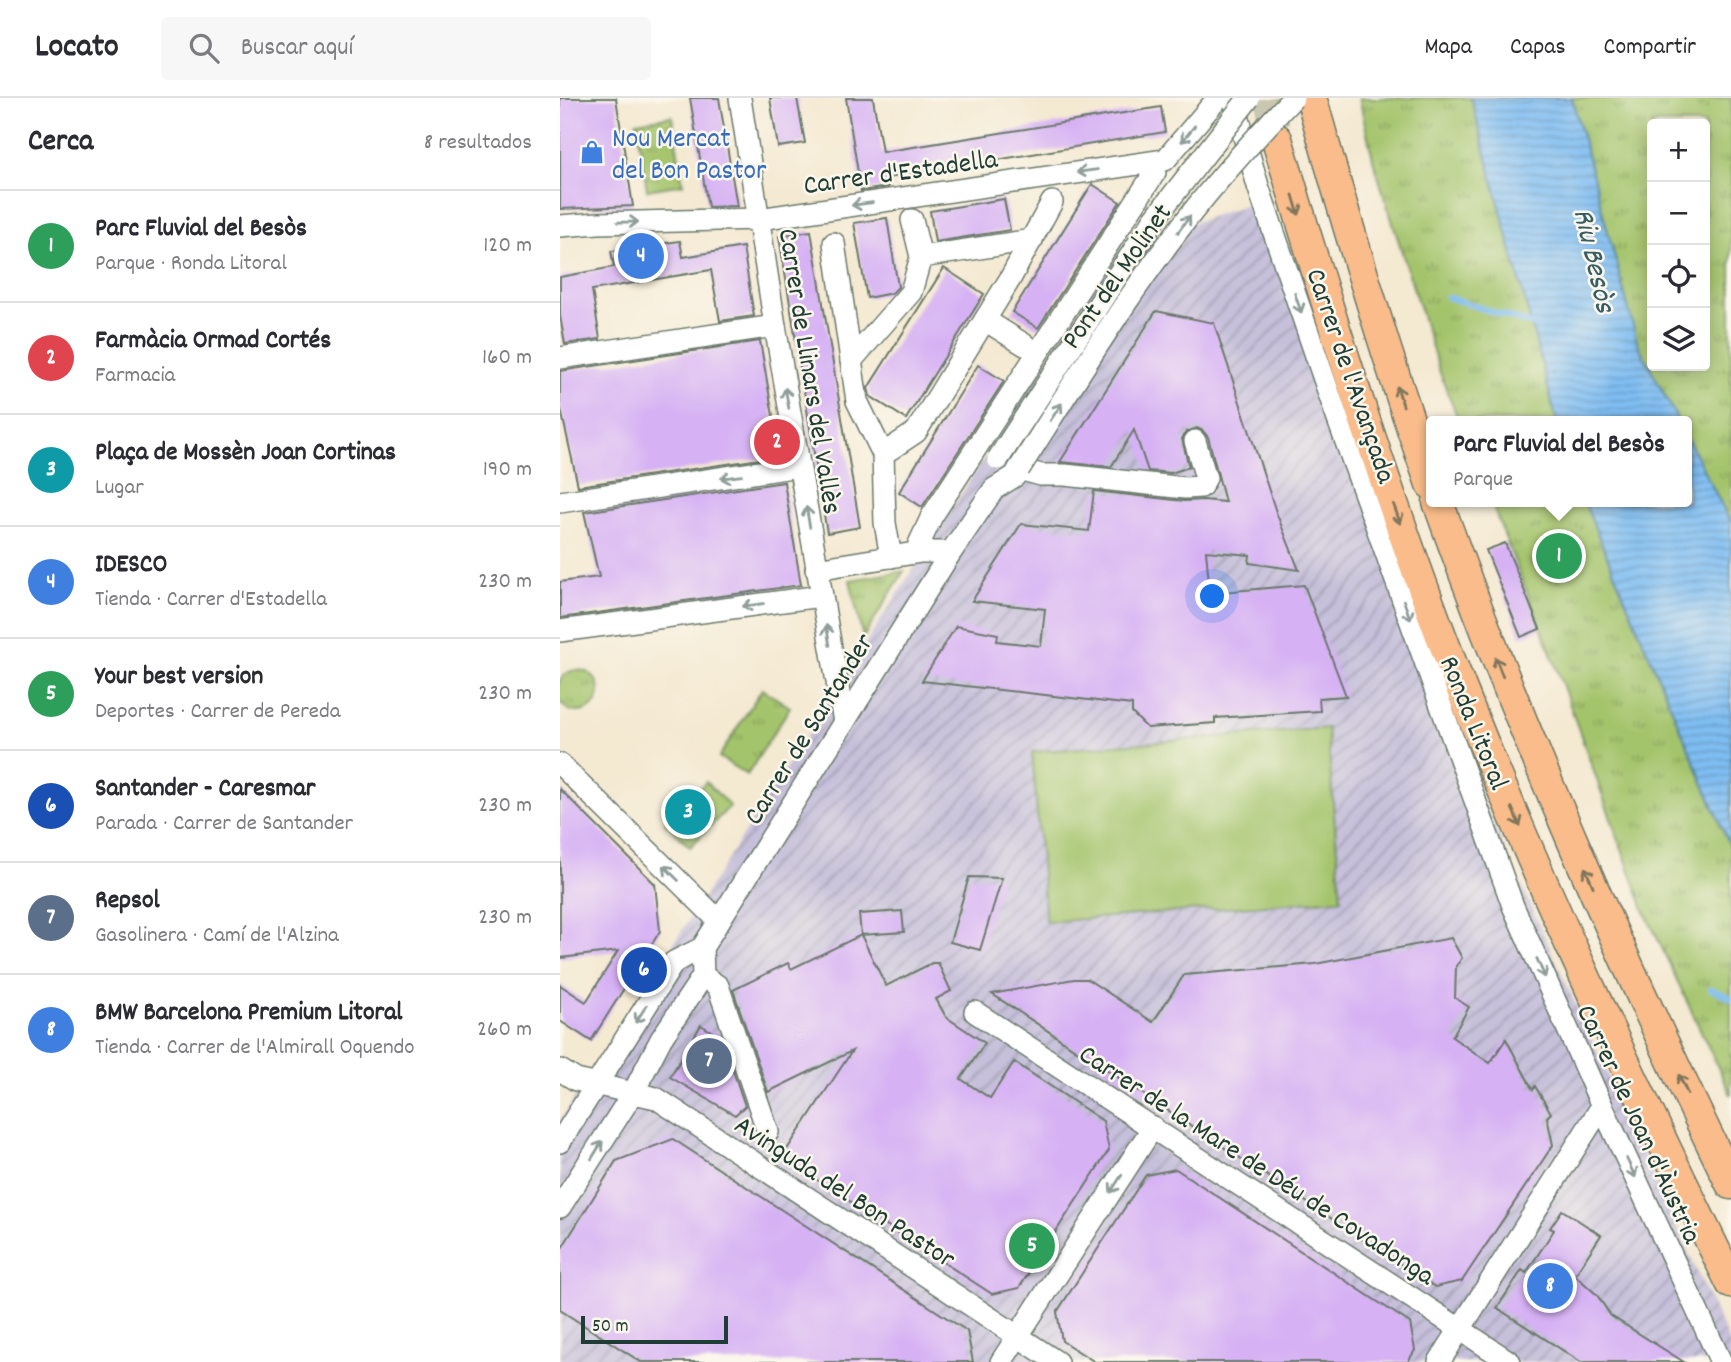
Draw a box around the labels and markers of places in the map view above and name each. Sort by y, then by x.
place label: Nou Mercat del Bon Pastor [612,121,767,193]
shop icon: Nou Mercat del Bon Pastor [578,138,606,166]
pin: 4 [618,230,664,282]
pin: 2 [754,416,800,468]
pin: 1 [1536,530,1582,582]
pin: 3 [665,786,711,838]
pin: 6 [621,944,667,996]
pin: 7 [686,1035,732,1087]
pin: 5 [1009,1220,1055,1272]
pin: 8 [1527,1260,1573,1312]

